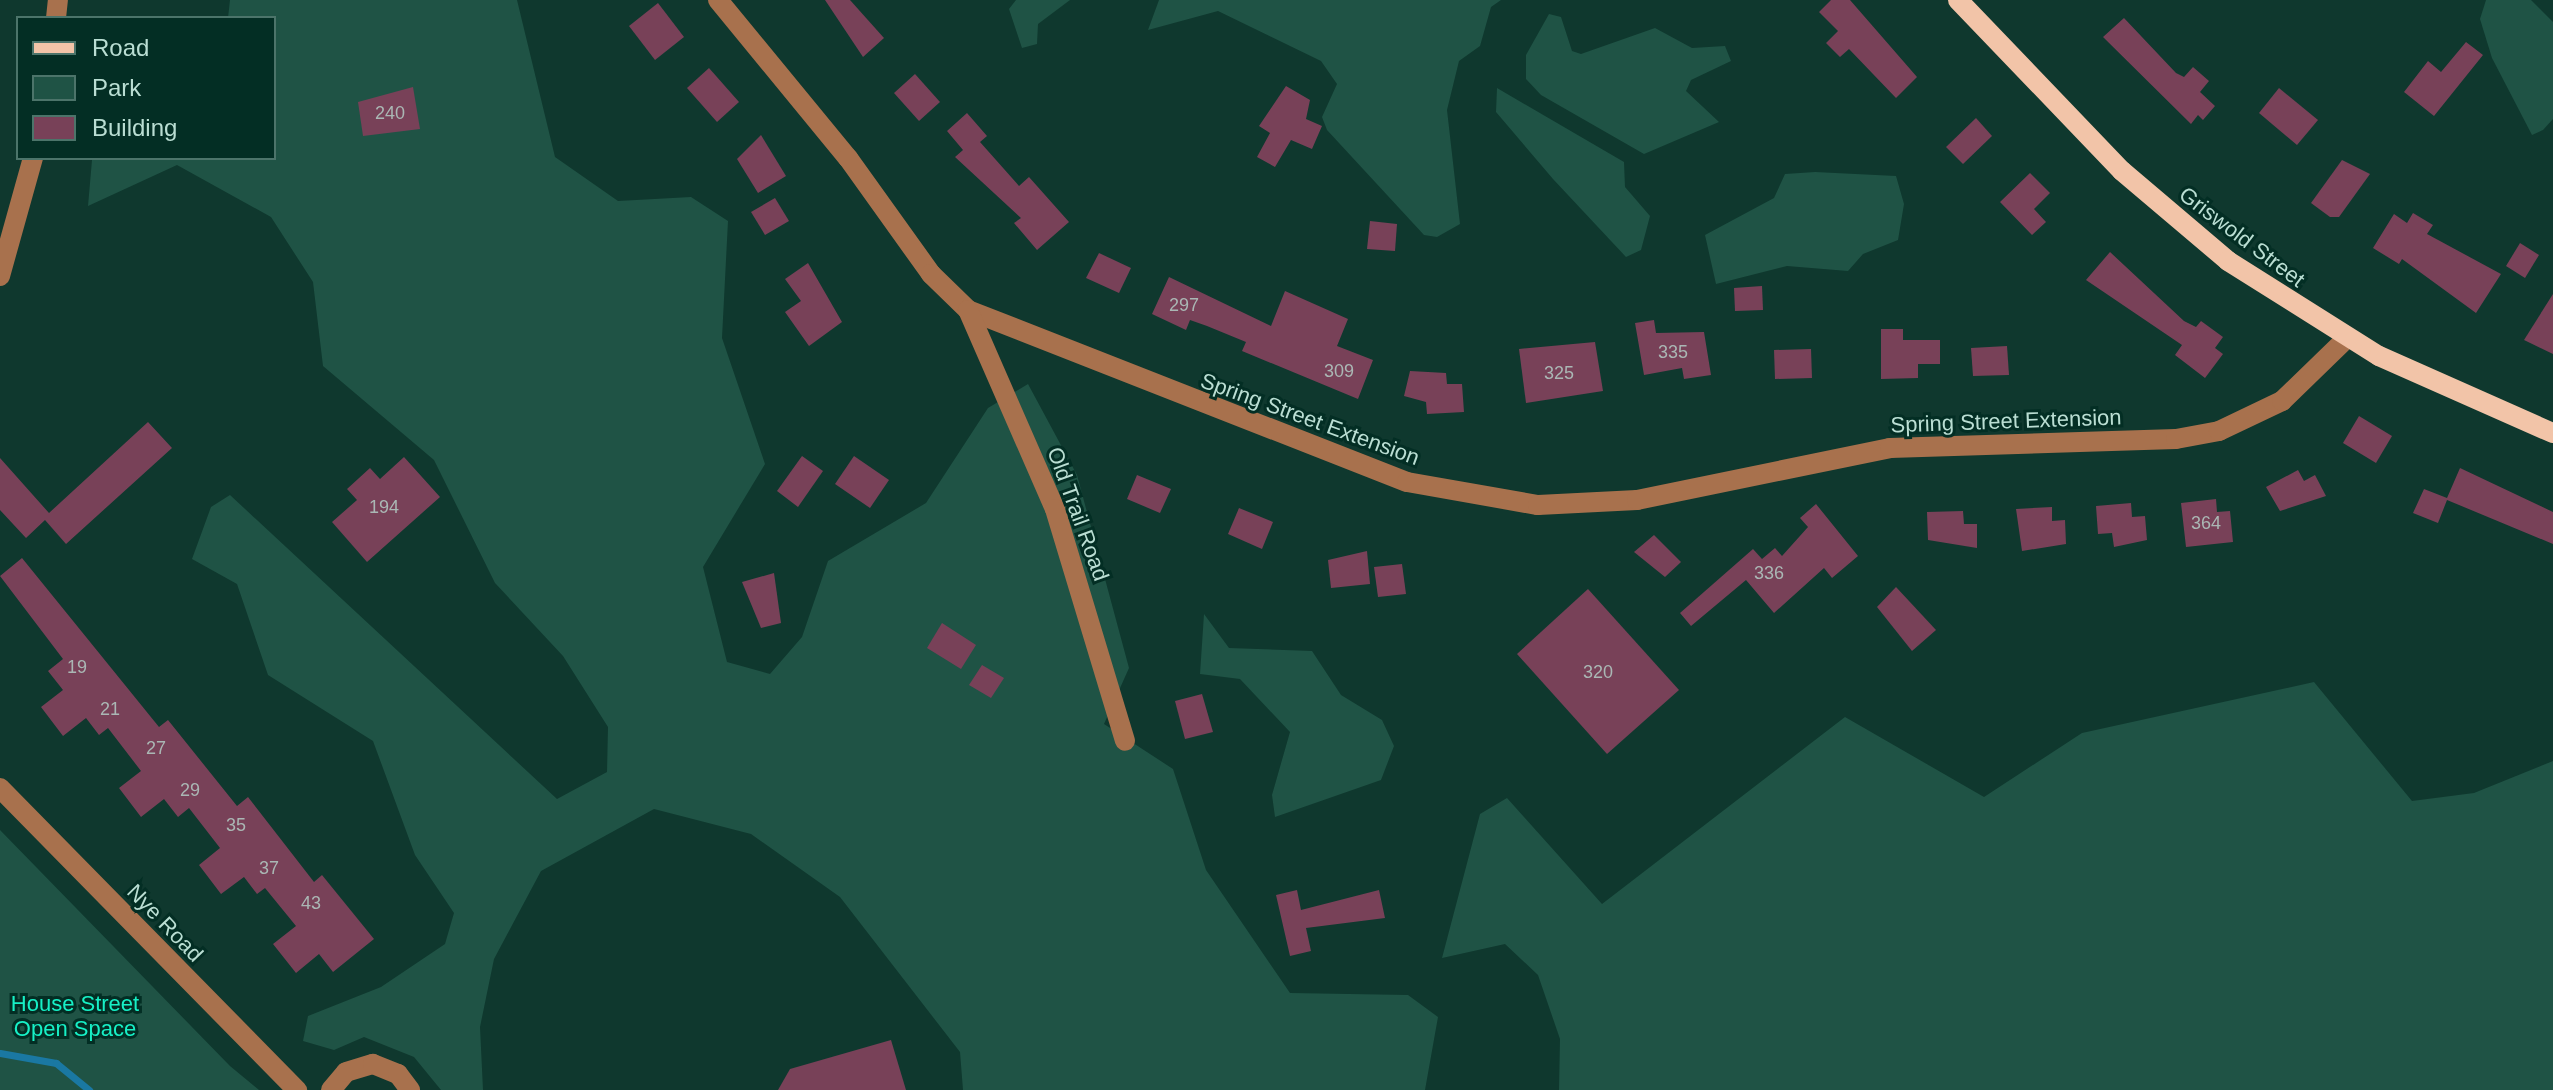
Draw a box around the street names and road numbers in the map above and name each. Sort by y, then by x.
street label: Griswold Street [2174,181,2310,293]
street label: Spring Street Extension [1197,367,1423,471]
street label: Spring Street Extension [1890,404,2122,438]
street label: Old Trail Road [1041,443,1115,585]
street label: Nye Road [122,879,208,967]

